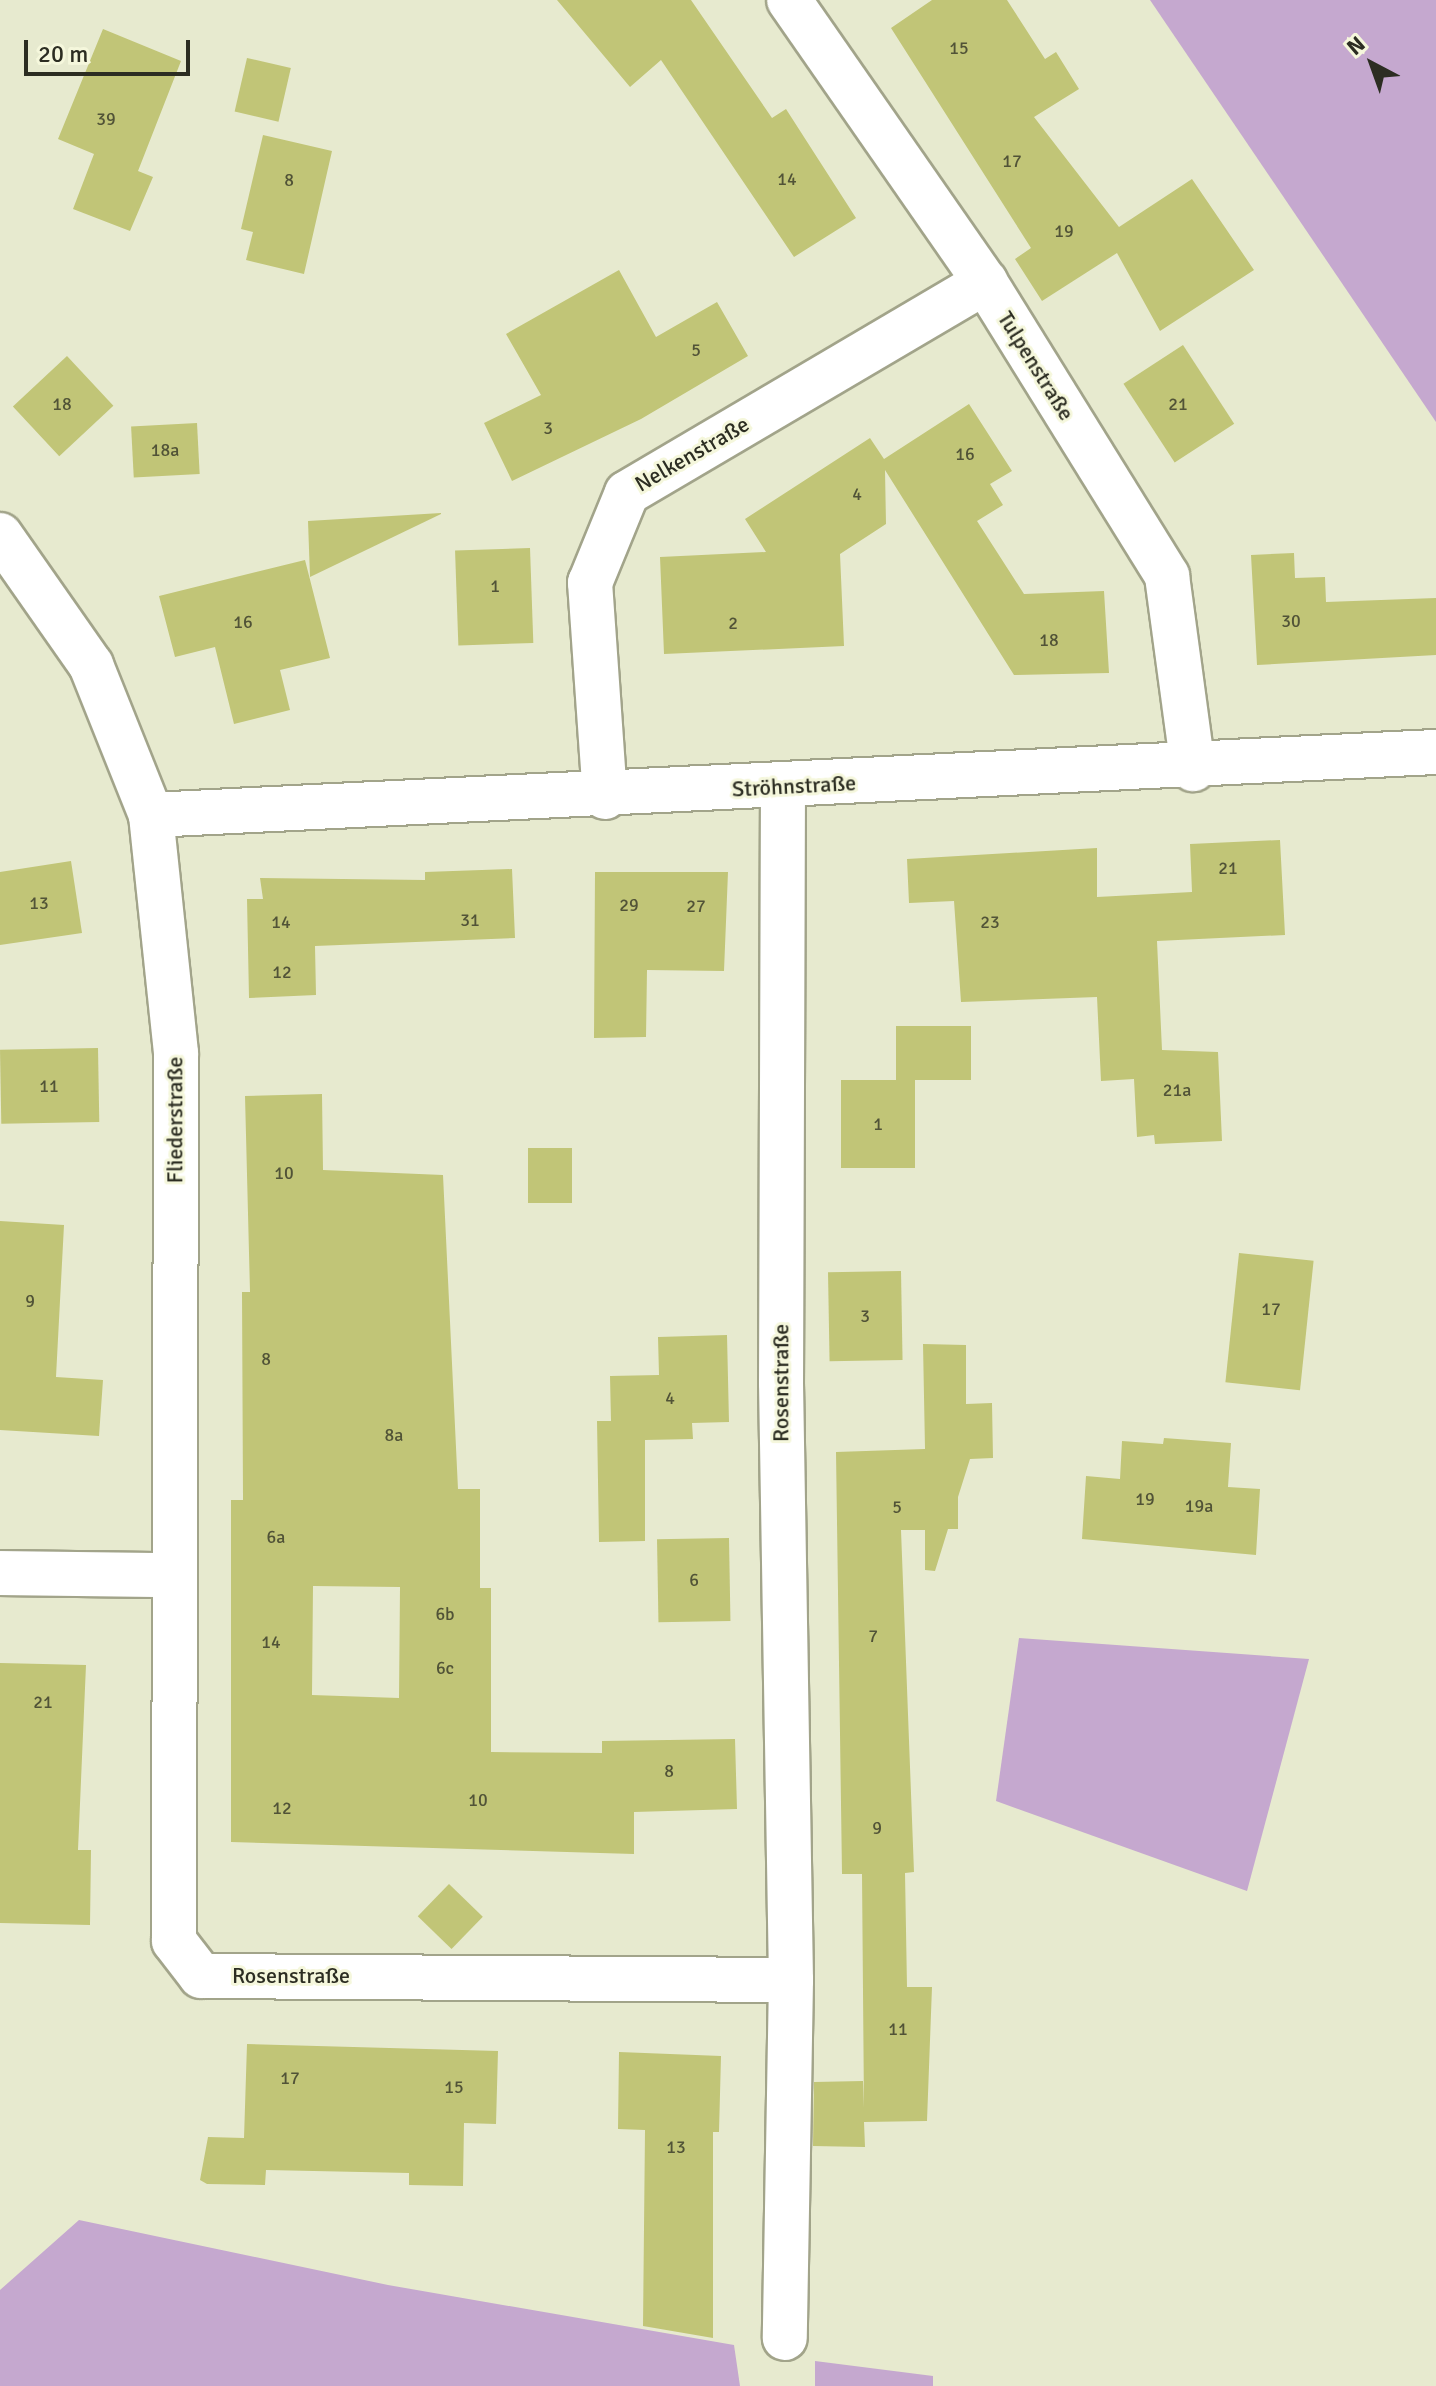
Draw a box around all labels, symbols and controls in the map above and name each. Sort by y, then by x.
scale bar [28,24,194,74]
north arrow [1332,24,1412,104]
text: N [1341,30,1371,61]
house number: 15 [949,37,969,59]
text: 20 m [38,39,88,69]
house number: 39 [96,108,116,130]
house number: 17 [1002,150,1022,172]
house number: 14 [777,168,797,190]
house number: 8 [284,169,294,191]
house number: 19 [1054,220,1074,242]
street label: Tulpenstraße [992,307,1080,425]
house number: 5 [691,339,701,361]
house number: 18 [52,393,72,415]
house number: 21 [1168,393,1188,415]
street label: Nelkenstraße [630,411,754,497]
house number: 3 [543,417,553,439]
house number: 18a [151,439,179,461]
house number: 16 [955,443,975,465]
house number: 4 [852,483,862,505]
house number: 1 [490,575,500,597]
house number: 30 [1281,610,1301,632]
house number: 16 [233,611,253,633]
house number: 2 [728,612,738,634]
house number: 18 [1039,629,1059,651]
street label: Ströhnstraße [731,770,857,802]
house number: 21 [1218,857,1238,879]
house number: 13 [29,892,49,914]
house number: 29 [619,894,639,916]
house number: 27 [686,895,706,917]
house number: 31 [460,909,480,931]
house number: 14 [271,911,291,933]
house number: 23 [980,911,1000,933]
house number: 12 [272,961,292,983]
street label: Fliederstraße [162,1057,188,1183]
house number: 11 [39,1075,59,1097]
house number: 21a [1163,1079,1191,1101]
house number: 1 [873,1113,883,1135]
house number: 10 [274,1162,294,1184]
house number: 9 [25,1290,35,1312]
house number: 17 [1261,1298,1281,1320]
house number: 3 [860,1305,870,1327]
street label: Rosenstraße [768,1324,794,1442]
house number: 8 [261,1348,271,1370]
house number: 4 [665,1387,675,1409]
house number: 8a [385,1424,403,1446]
house number: 19 [1135,1488,1155,1510]
house number: 19a [1185,1495,1213,1517]
house number: 5 [892,1496,902,1518]
house number: 6a [267,1526,285,1548]
house number: 6 [689,1569,699,1591]
house number: 6b [435,1603,455,1625]
house number: 7 [868,1625,878,1647]
house number: 14 [261,1631,281,1653]
house number: 6c [436,1657,454,1679]
house number: 21 [33,1691,53,1713]
house number: 8 [664,1760,674,1782]
house number: 10 [468,1789,488,1811]
house number: 12 [272,1797,292,1819]
house number: 9 [872,1817,882,1839]
street label: Rosenstraße [232,1963,350,1989]
house number: 11 [888,2018,908,2040]
house number: 17 [280,2067,300,2089]
house number: 15 [444,2076,464,2098]
house number: 13 [666,2136,686,2158]

